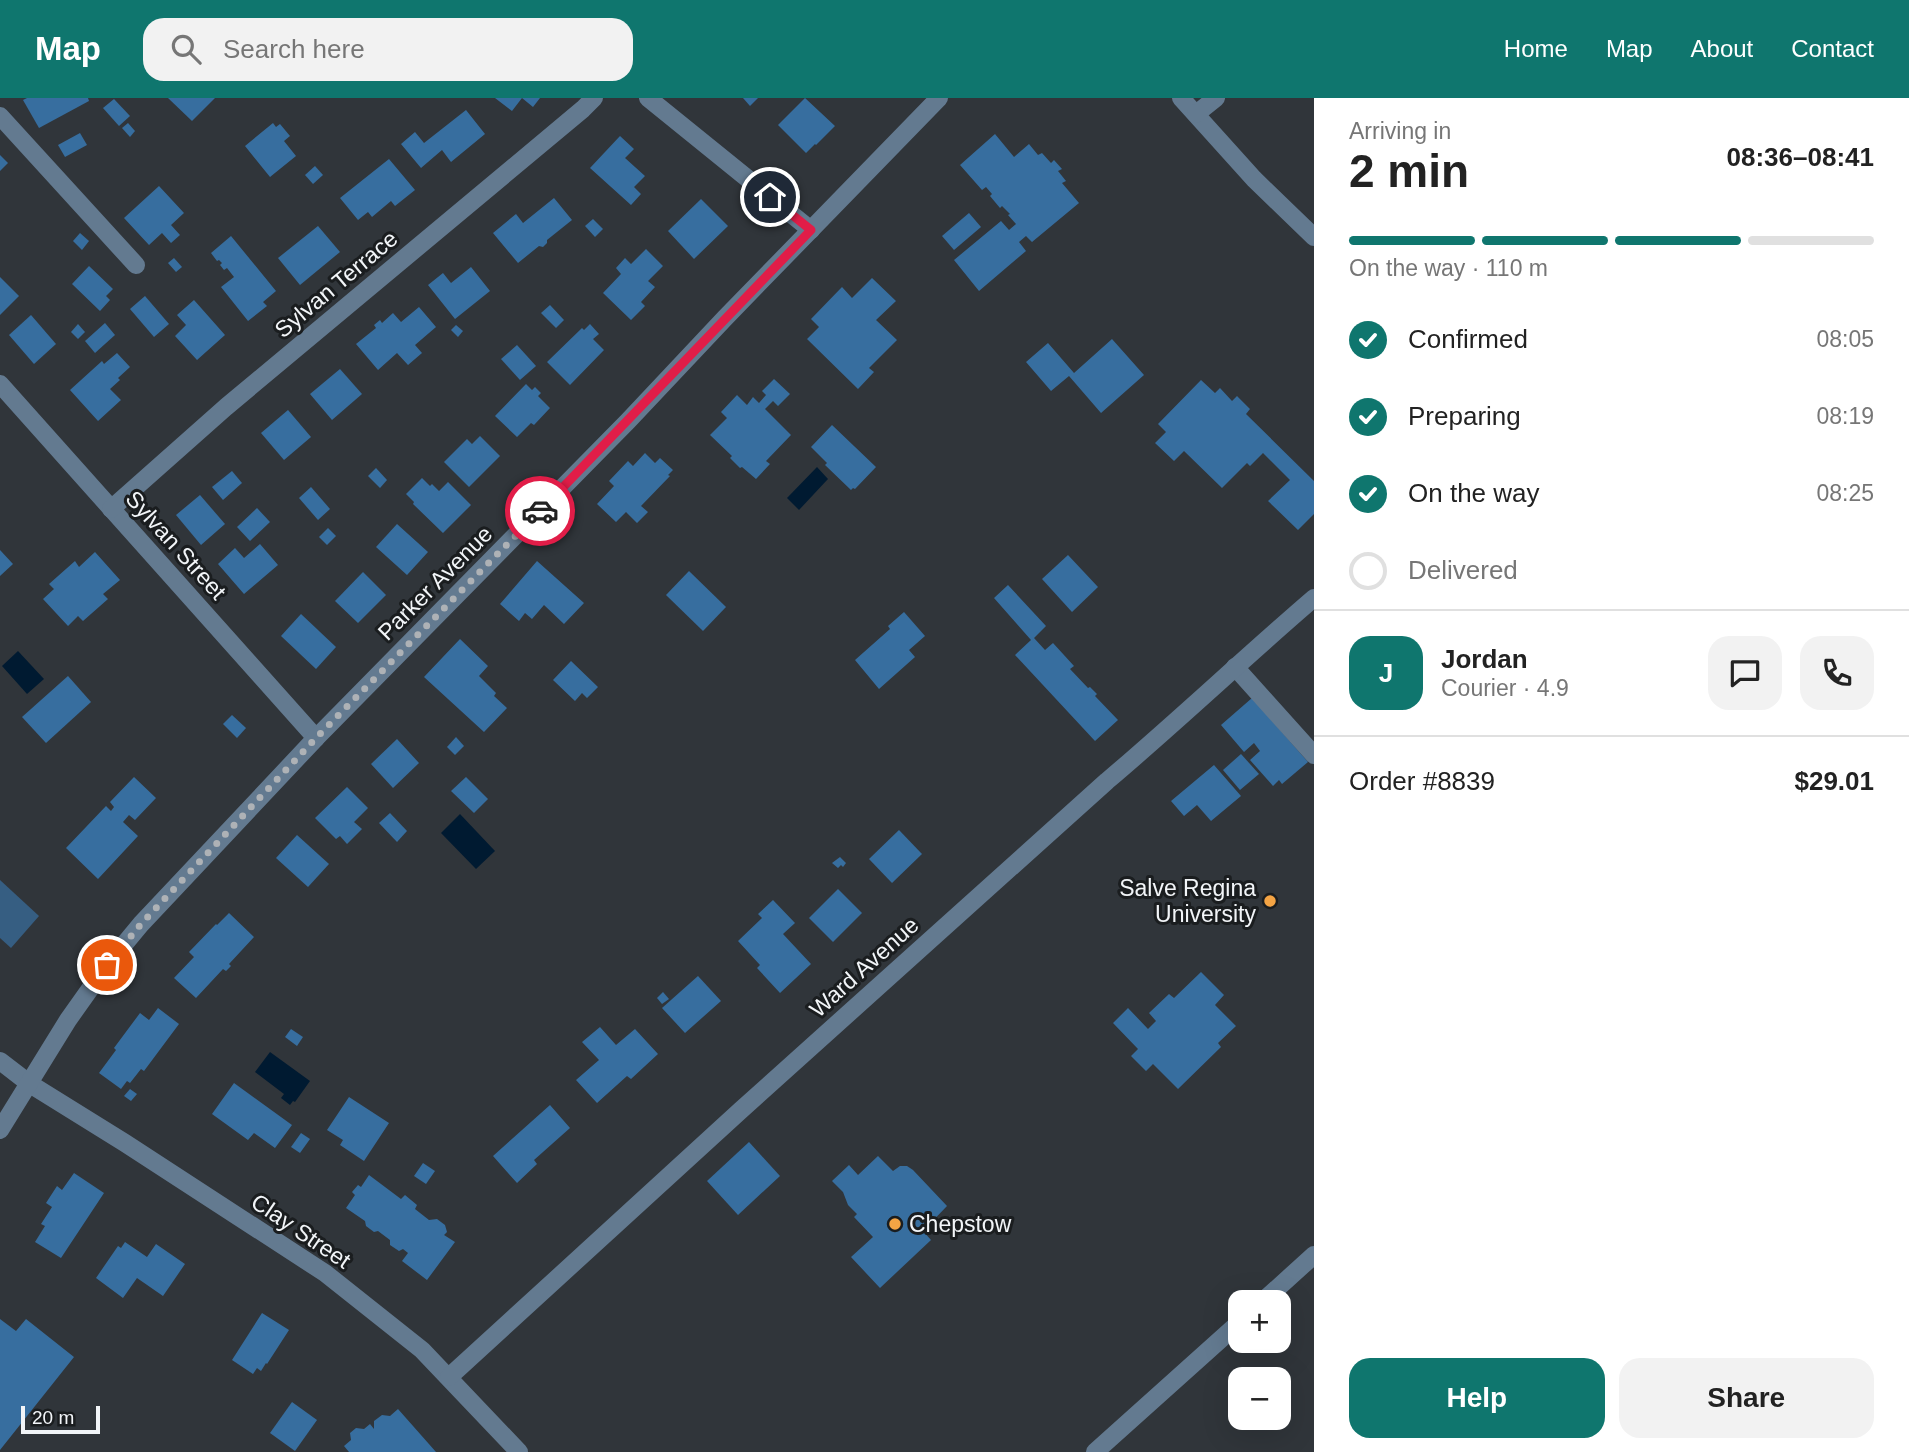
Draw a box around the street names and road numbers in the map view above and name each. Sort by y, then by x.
street label: Sylvan Terrace [270,225,402,343]
street label: Sylvan Street [121,485,232,605]
street label: Parker Avenue [373,521,497,645]
street label: Ward Avenue [804,912,924,1022]
street label: Clay Street [247,1188,356,1274]

